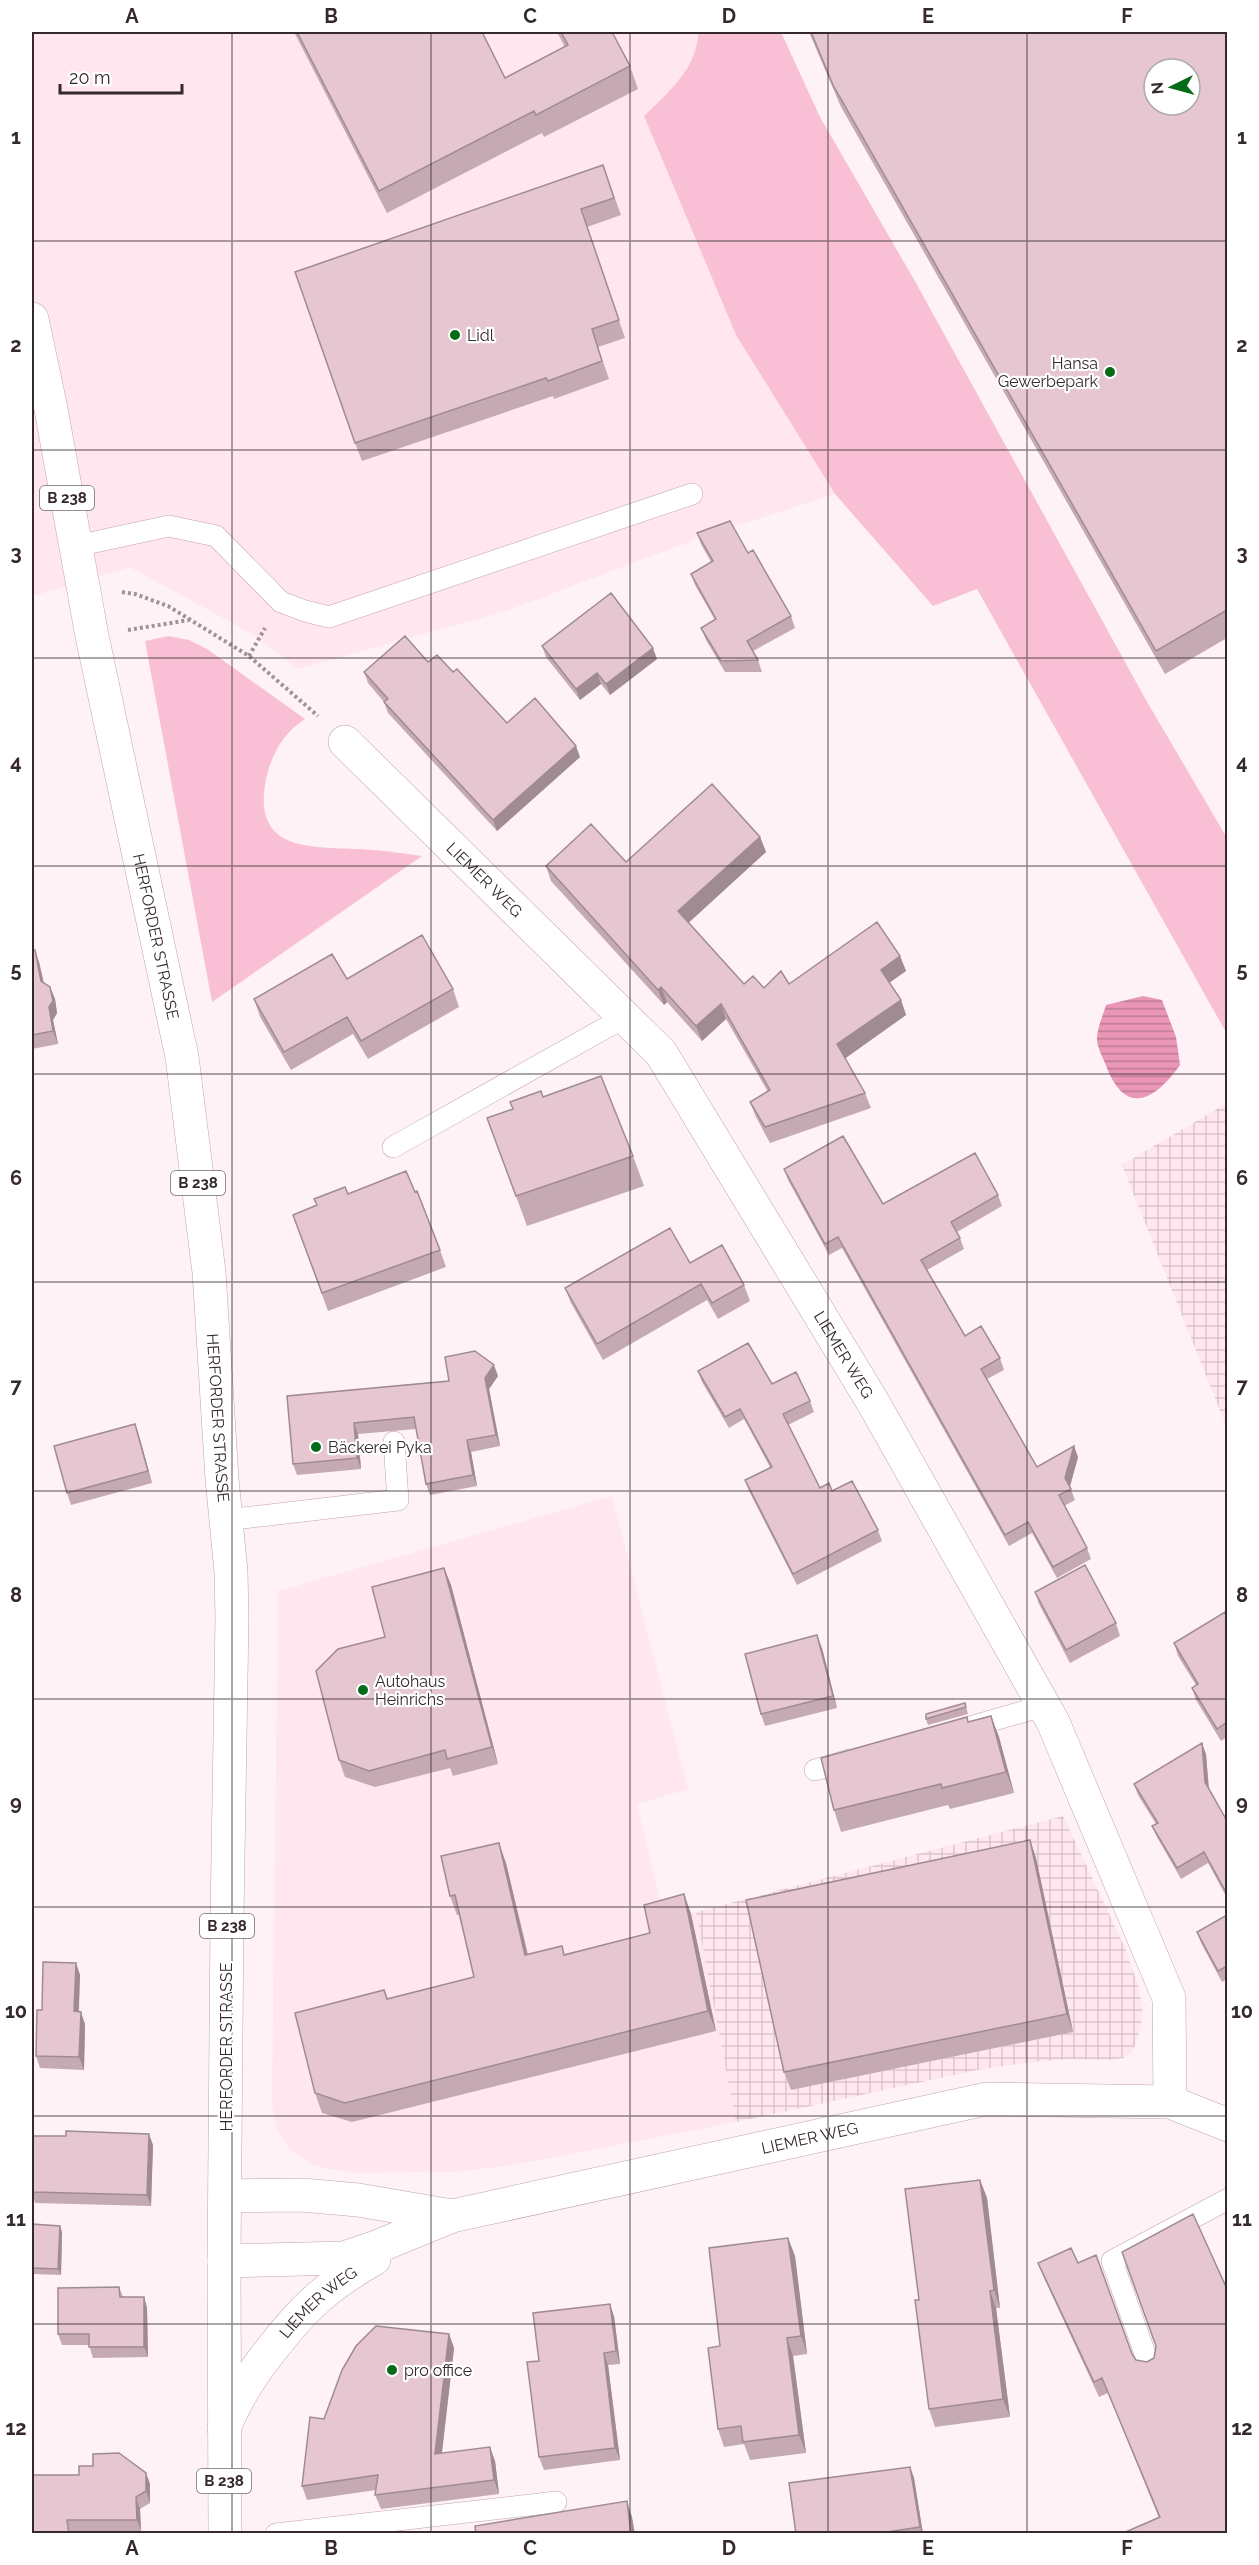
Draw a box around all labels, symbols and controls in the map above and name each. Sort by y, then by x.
text: A [125,4,139,28]
text: B [324,4,338,28]
text: C [523,4,537,28]
text: D [722,4,736,28]
text: E [922,4,934,28]
text: F [1121,4,1133,28]
scale bar [60,57,182,95]
north arrow [1142,57,1202,117]
text: 20 m [69,67,111,88]
text: N [1148,81,1168,95]
text: 1 [11,125,21,149]
text: 1 [1237,125,1247,149]
place label: Lidl [467,326,495,345]
marker: Lidl [448,328,462,342]
text: 2 [10,333,22,357]
text: 2 [1236,333,1248,357]
place label: Hansa Gewerbepark [998,354,1099,391]
marker: Hansa Gewerbepark [1103,365,1117,379]
road number: B 238 [40,486,94,510]
text: 3 [10,541,22,565]
text: 3 [1236,541,1248,565]
text: 4 [10,750,22,774]
text: 4 [1236,750,1248,774]
street label: LIEMER WEG [443,839,526,921]
street label: HERFORDER STRASSE [129,852,183,1022]
text: 5 [10,958,22,982]
text: 5 [1236,958,1248,982]
text: 6 [10,1166,22,1190]
text: 6 [1236,1166,1248,1190]
road number: B 238 [171,1171,225,1195]
street label: LIEMER WEG [810,1308,877,1402]
street label: HERFORDER STRASSE [203,1333,233,1503]
text: 7 [10,1374,22,1398]
text: 7 [1236,1374,1248,1398]
place label: Bäckerei Pyka [328,1438,432,1457]
marker: Bäckerei Pyka [309,1440,323,1454]
text: 8 [10,1583,22,1607]
text: 8 [1236,1583,1248,1607]
place label: Autohaus Heinrichs [375,1672,445,1709]
marker: Autohaus Heinrichs [356,1683,370,1697]
text: 9 [10,1791,22,1815]
text: 9 [1236,1791,1248,1815]
road number: B 238 [200,1914,254,1938]
street label: HERFORDER STRASSE [217,1962,236,2132]
text: 10 [5,1999,27,2023]
text: 10 [1231,1999,1253,2023]
street label: LIEMER WEG [759,2118,860,2158]
text: 11 [6,2207,26,2231]
text: 11 [1232,2207,1252,2231]
street label: LIEMER WEG [275,2263,361,2342]
place label: pro office [404,2361,472,2380]
marker: pro office [385,2363,399,2377]
text: 12 [5,2416,27,2440]
text: 12 [1231,2416,1253,2440]
road number: B 238 [197,2469,251,2493]
text: A [125,2536,139,2560]
text: B [324,2536,338,2560]
text: C [523,2536,537,2560]
text: D [722,2536,736,2560]
text: E [922,2536,934,2560]
text: F [1121,2536,1133,2560]

